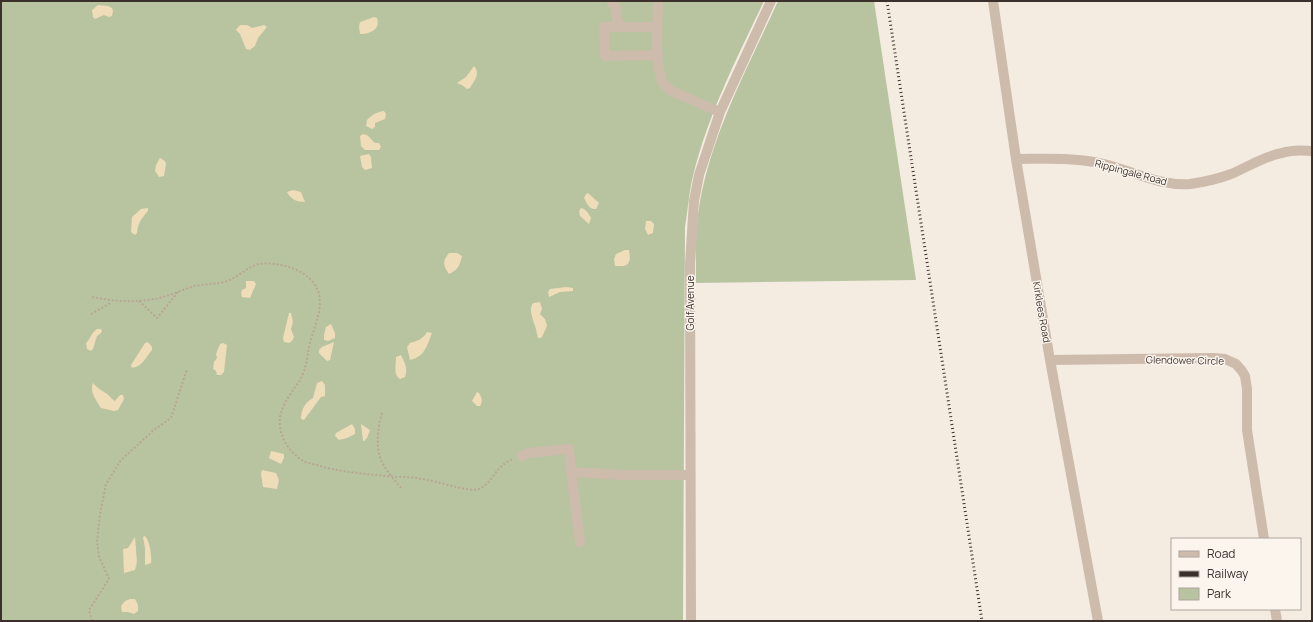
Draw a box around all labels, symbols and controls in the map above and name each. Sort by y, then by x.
street label: Rippingale Road [1093,156,1169,188]
street label: Golf Avenue [683,275,697,331]
street label: Kirklees Road [1030,280,1054,344]
street label: Glendower Circle [1146,352,1224,368]
legend [1171,538,1301,610]
text: Road [1207,545,1235,562]
text: Railway [1207,565,1249,582]
text: Park [1207,585,1232,602]

